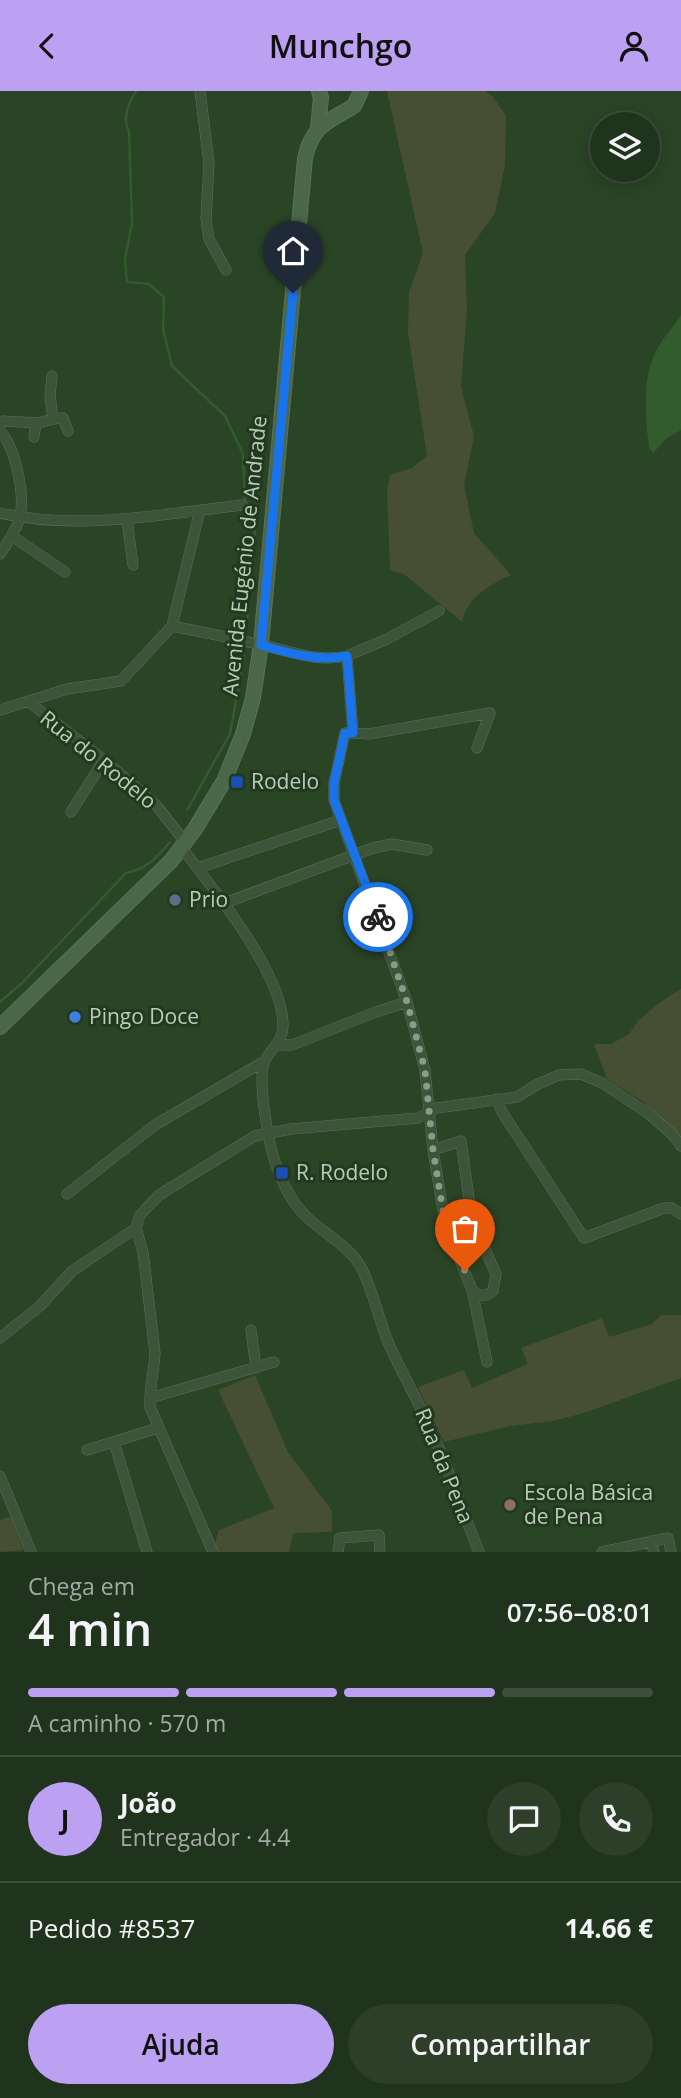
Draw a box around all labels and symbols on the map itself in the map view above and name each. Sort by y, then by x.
pin [263,221,323,293]
street label: Avenida Eugénio de Andrade [215,414,273,697]
street label: Rua do Rodelo [35,704,163,815]
place label: Rodelo [251,767,319,795]
marker: Rodelo [229,774,245,790]
courier [343,882,413,952]
place label: Prio [189,885,228,913]
marker: Prio [167,892,183,908]
place label: Pingo Doce [89,1002,199,1030]
marker: Pingo Doce [67,1009,83,1025]
place label: R. Rodelo [296,1158,388,1186]
marker: R. Rodelo [274,1165,290,1181]
pin [435,1199,495,1271]
street label: Rua da Pena [409,1404,481,1527]
place label: Escola Básica de Pena [524,1478,653,1530]
marker: Escola Básica de Pena [502,1497,518,1513]

